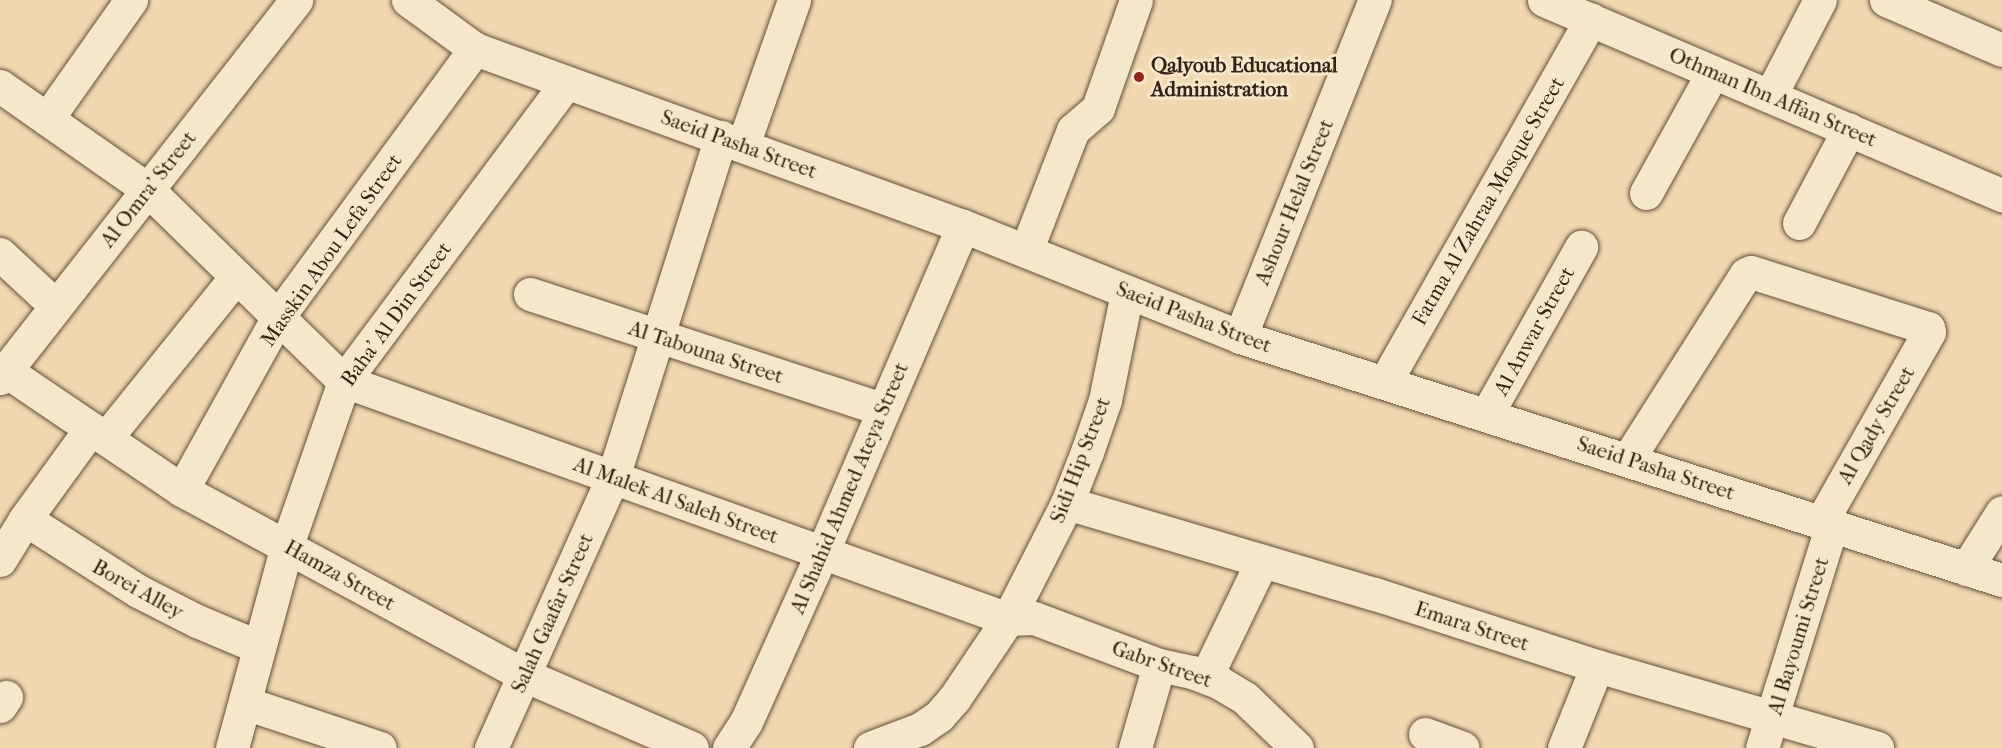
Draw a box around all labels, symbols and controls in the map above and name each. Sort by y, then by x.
street label: Othman Ibn Affan Street [1665,42,1881,152]
place label: Qalyoub Educational Administration [1151,52,1338,102]
marker: Qalyoub Educational Administration [1132,70,1146,84]
street label: Fatma Al Zahraa Mosque Street [1406,72,1570,330]
street label: Saeid Pasha Street [658,104,820,184]
street label: Ashour Helal Street [1249,115,1339,289]
street label: Al Omra' Street [95,126,201,252]
street label: Masskin Abou Lefa Street [255,149,407,351]
street label: Baha' Al Din Street [335,237,457,391]
street label: Al Anwar Street [1488,262,1580,400]
street label: Saeid Pasha Street [1113,276,1275,358]
street label: Al Tabouna Street [625,315,787,389]
street label: Al Shahid Ahmed Ateya Street [785,358,913,618]
street label: Al Qady Street [1832,361,1920,489]
street label: Sidi Hip Street [1044,393,1116,527]
street label: Saeid Pasha Street [1574,431,1738,505]
street label: Al Malek Al Saleh Street [570,451,782,549]
street label: Salah Gaafar Street [505,529,599,697]
street label: Hamza Street [280,534,400,616]
street label: Borei Alley [88,554,188,624]
street label: Al Bayoumi Street [1762,554,1834,718]
street label: Emara Street [1412,596,1532,656]
street label: Gabr Street [1109,635,1215,693]

